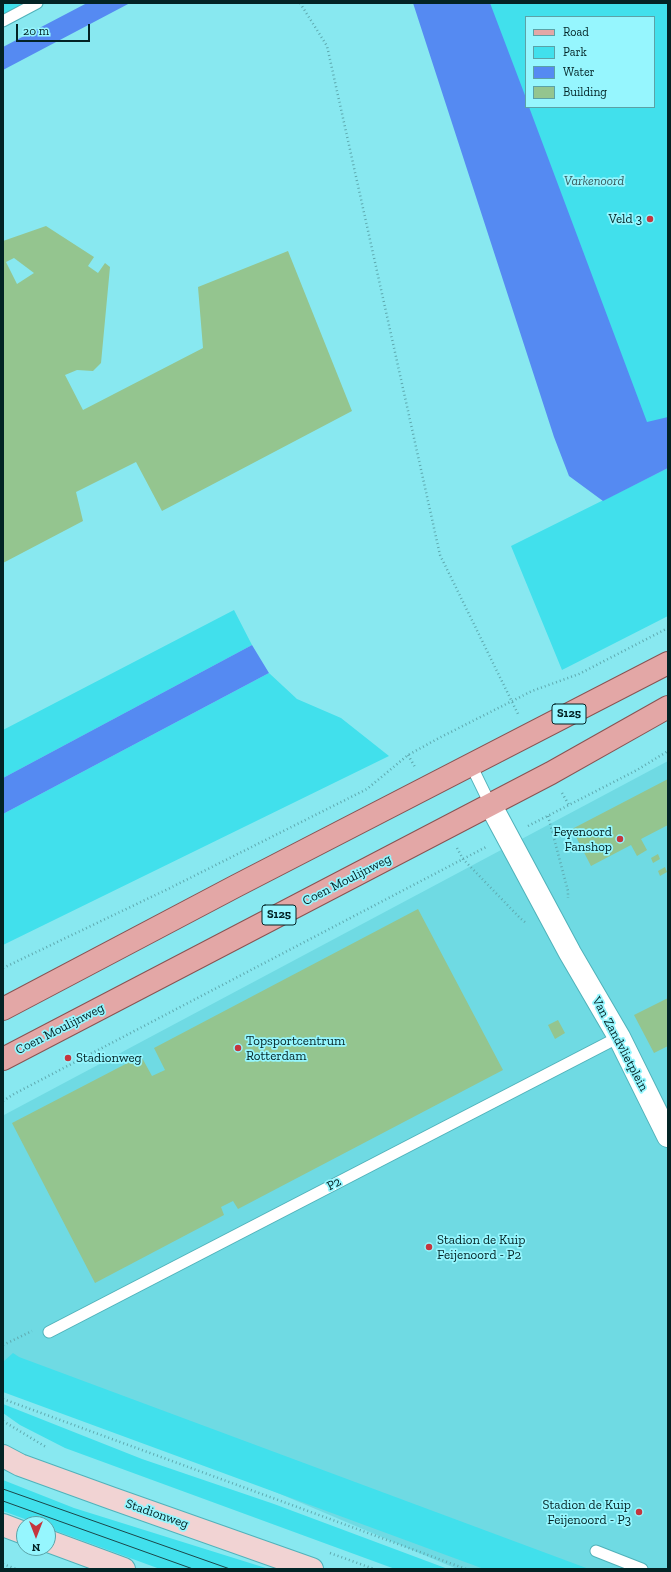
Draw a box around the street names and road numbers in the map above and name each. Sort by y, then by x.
road number: S125 [552,704,586,724]
street label: Coen Moulijnweg [300,851,394,909]
road number: S125 [262,905,296,925]
street label: Van Zandvlietplein [589,994,651,1094]
street label: Coen Moulijnweg [13,1000,107,1058]
street label: P2 [324,1174,344,1194]
street label: Stadionweg [123,1496,191,1532]

